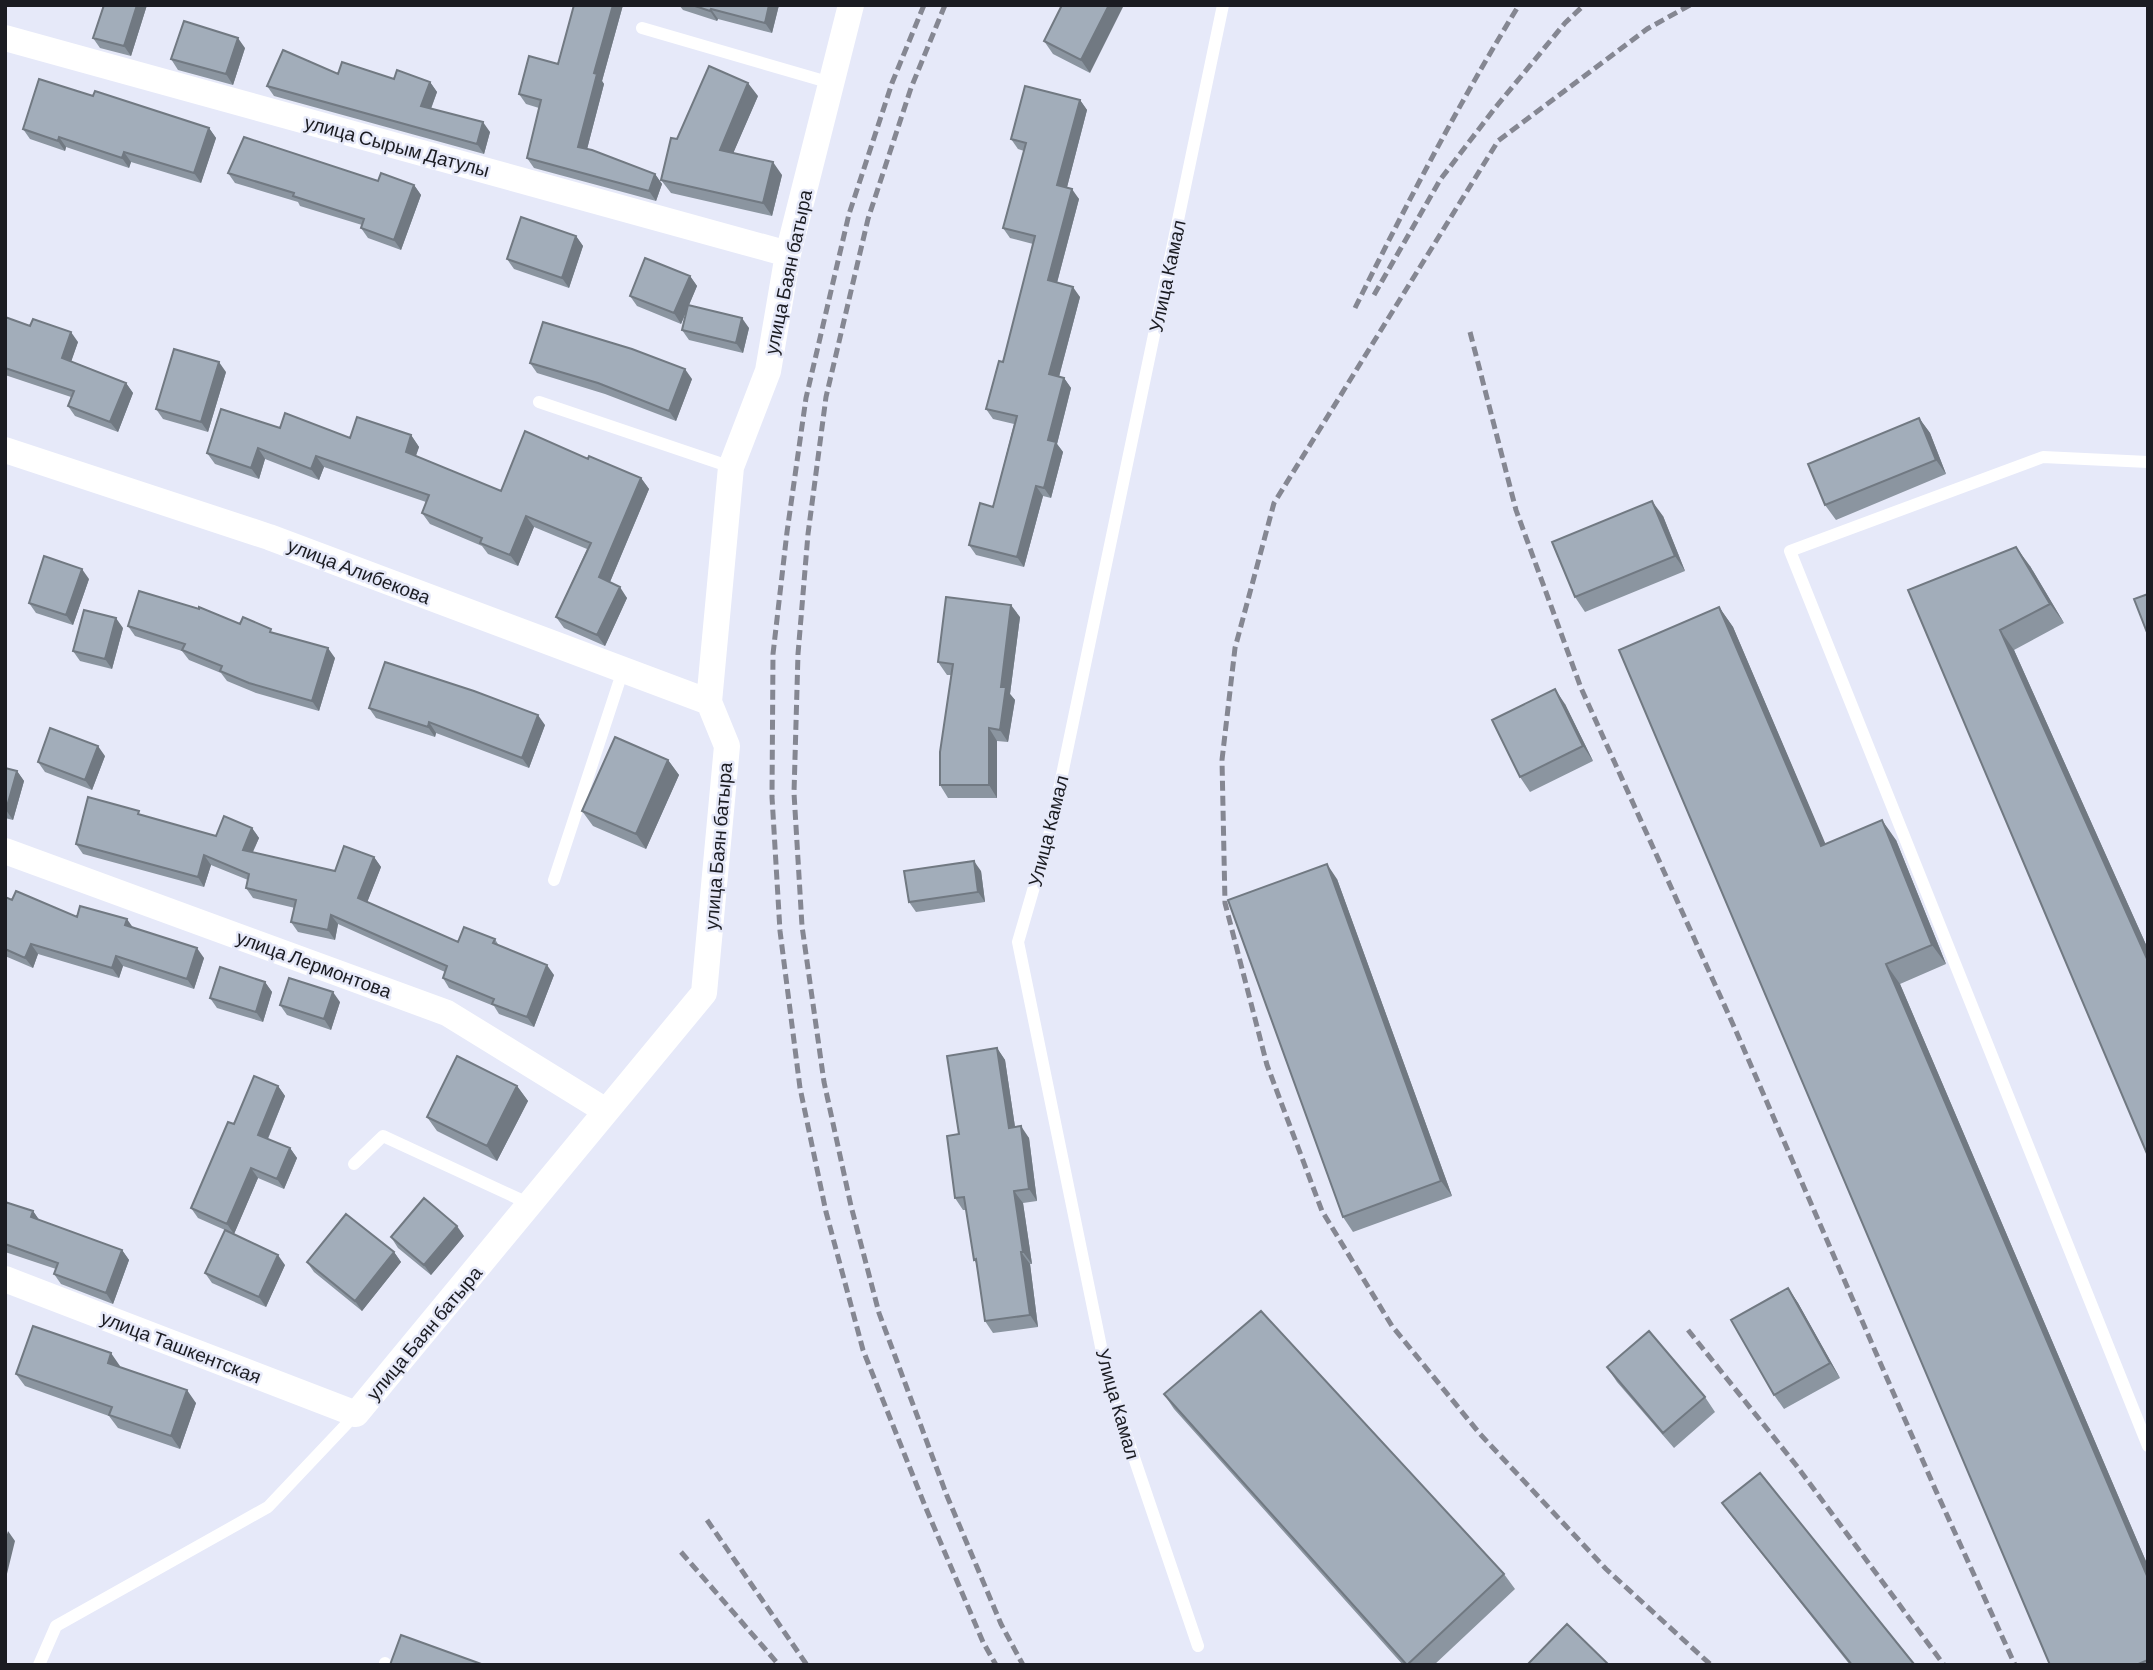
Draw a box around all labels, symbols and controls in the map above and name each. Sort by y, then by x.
street label: улица Сырым Датулы [302,110,492,181]
street label: улица Баян батыра [759,187,816,356]
street label: Улица Камал [1143,218,1190,334]
street label: улица Алибекова [284,533,434,609]
street label: улица Баян батыра [699,761,736,931]
street label: Улица Камал [1023,773,1072,889]
street label: улица Лермонтова [234,925,395,1002]
street label: улица Баян батыра [361,1261,487,1404]
street label: улица Ташкентская [98,1305,265,1388]
street label: Улица Камал [1092,1346,1145,1462]

